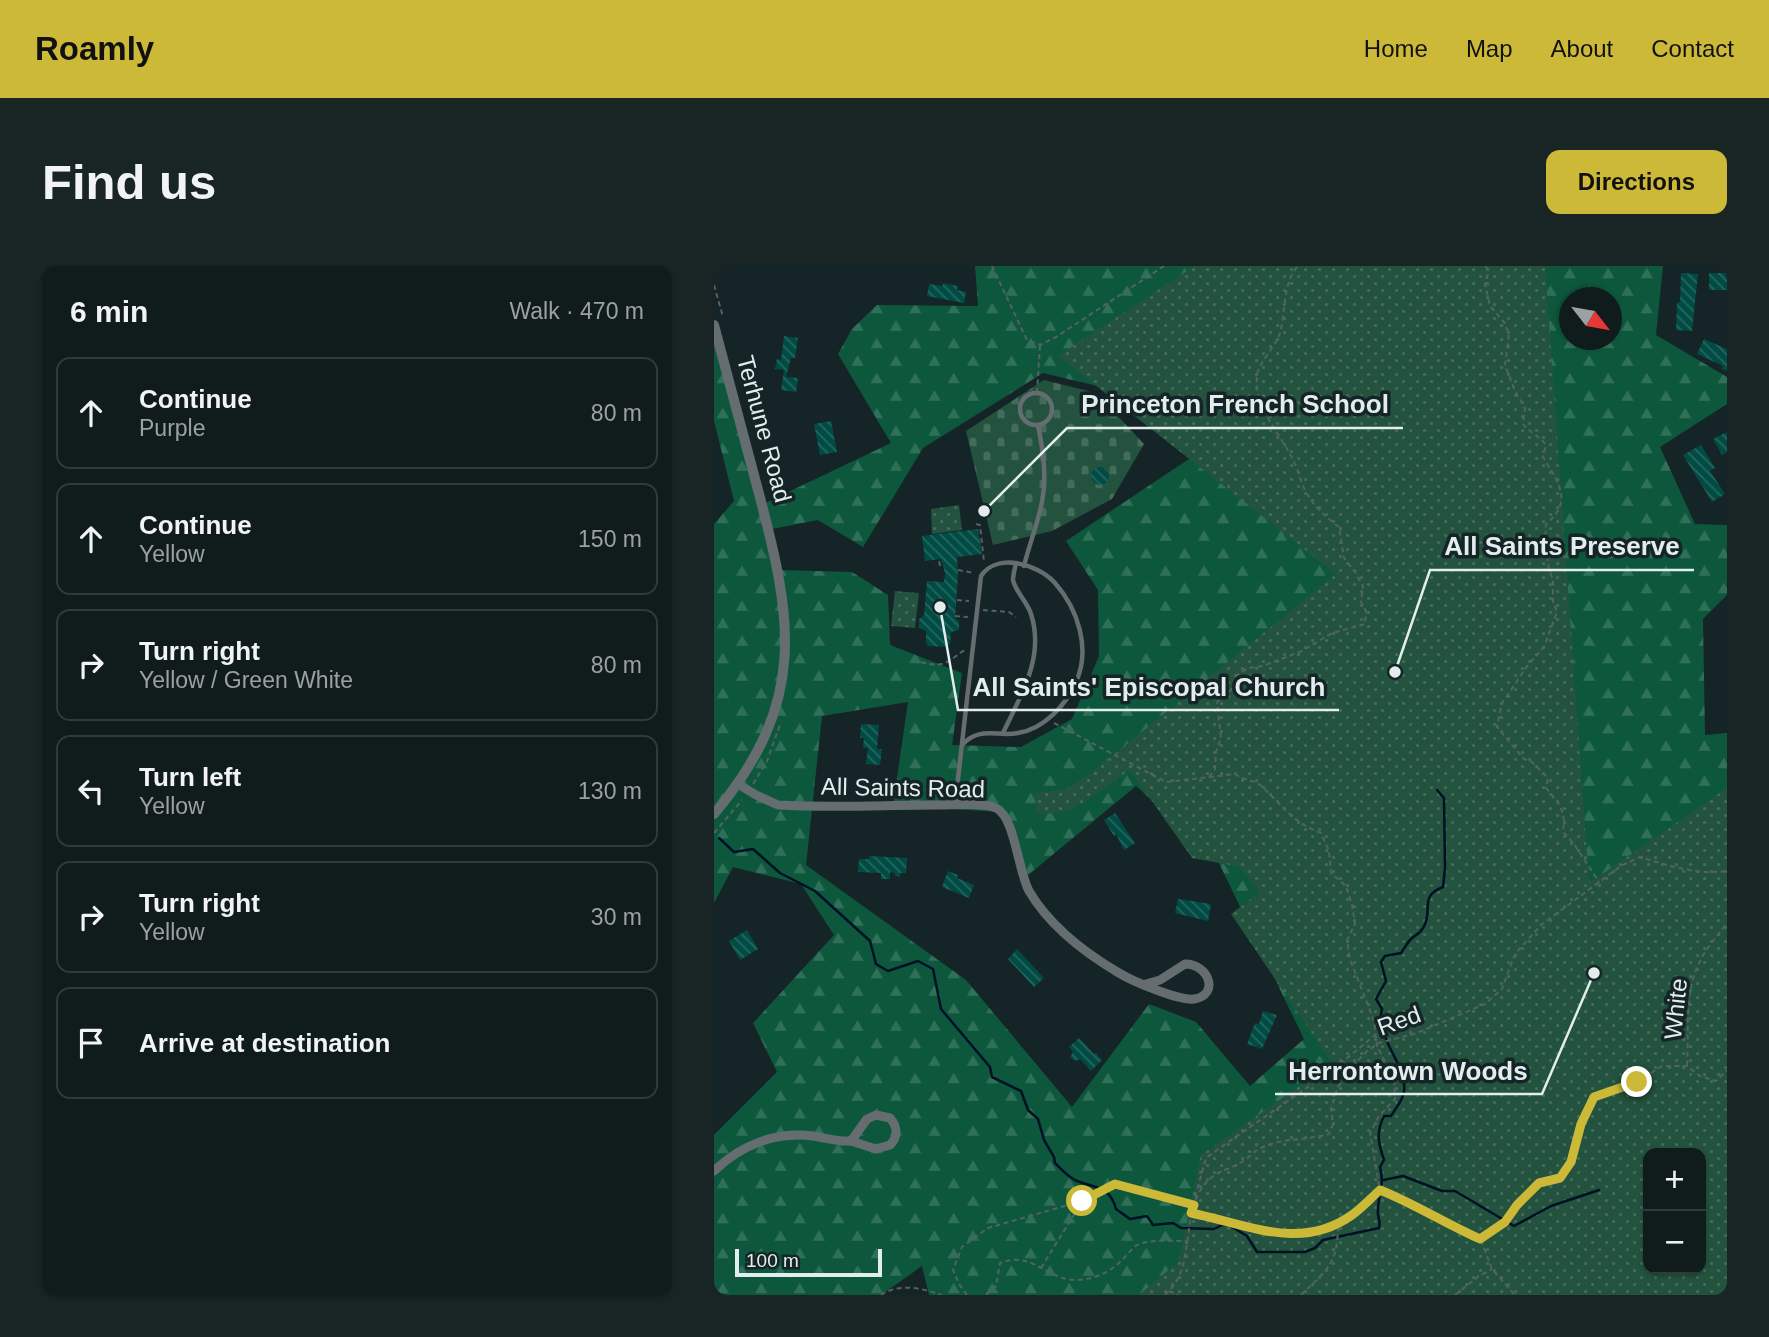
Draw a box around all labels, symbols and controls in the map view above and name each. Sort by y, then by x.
text: Roamly [35,30,154,67]
text: Home [1364,35,1428,62]
text: Map [1466,35,1513,62]
text: About [1551,35,1613,62]
text: Contact [1651,35,1734,62]
button: Directions [1546,150,1727,214]
text: Find us [42,155,216,209]
north arrow [1559,287,1622,350]
text: 6 min [70,295,148,328]
text: Walk · 470 m [509,298,644,324]
street label: Terhune Road [732,353,797,505]
callout: Princeton French School [1067,381,1403,428]
text: Continue [139,384,252,414]
text: Princeton French School [1081,389,1389,419]
icon: ahead [72,394,110,432]
text: 80 m [591,400,642,426]
text: Purple [139,415,205,441]
text: Continue [139,510,252,540]
icon: ahead [72,520,110,558]
callout: All Saints Preserve [1430,523,1694,570]
text: 150 m [578,526,642,552]
text: All Saints Preserve [1444,531,1680,561]
text: Yellow [139,541,205,567]
text: Turn right [139,636,260,666]
icon: right [72,646,110,684]
text: 80 m [591,652,642,678]
callout: All Saints' Episcopal Church [958,663,1339,710]
text: Yellow / Green White [139,667,353,693]
text: All Saints' Episcopal Church [973,672,1325,702]
text: Turn left [139,762,241,792]
icon: left [72,772,110,810]
street label: All Saints Road [821,773,985,802]
text: 130 m [578,778,642,804]
text: Yellow [139,793,205,819]
text: Turn right [139,888,260,918]
icon: right [72,898,110,936]
text: 30 m [591,904,642,930]
text: Yellow [139,919,205,945]
street label: White [1659,977,1692,1041]
street label: Red [1374,1000,1424,1041]
icon: arrive [72,1024,110,1062]
text: Arrive at destination [139,1028,390,1058]
callout: Herrontown Woods [1275,1047,1542,1094]
text: Herrontown Woods [1288,1056,1528,1086]
route end [1621,1066,1652,1097]
map controls [1643,1148,1706,1274]
button: + [1643,1148,1706,1211]
route start [1066,1185,1097,1216]
button: − [1643,1211,1706,1274]
scale bar [735,1246,882,1278]
text: 100 m [746,1250,799,1271]

